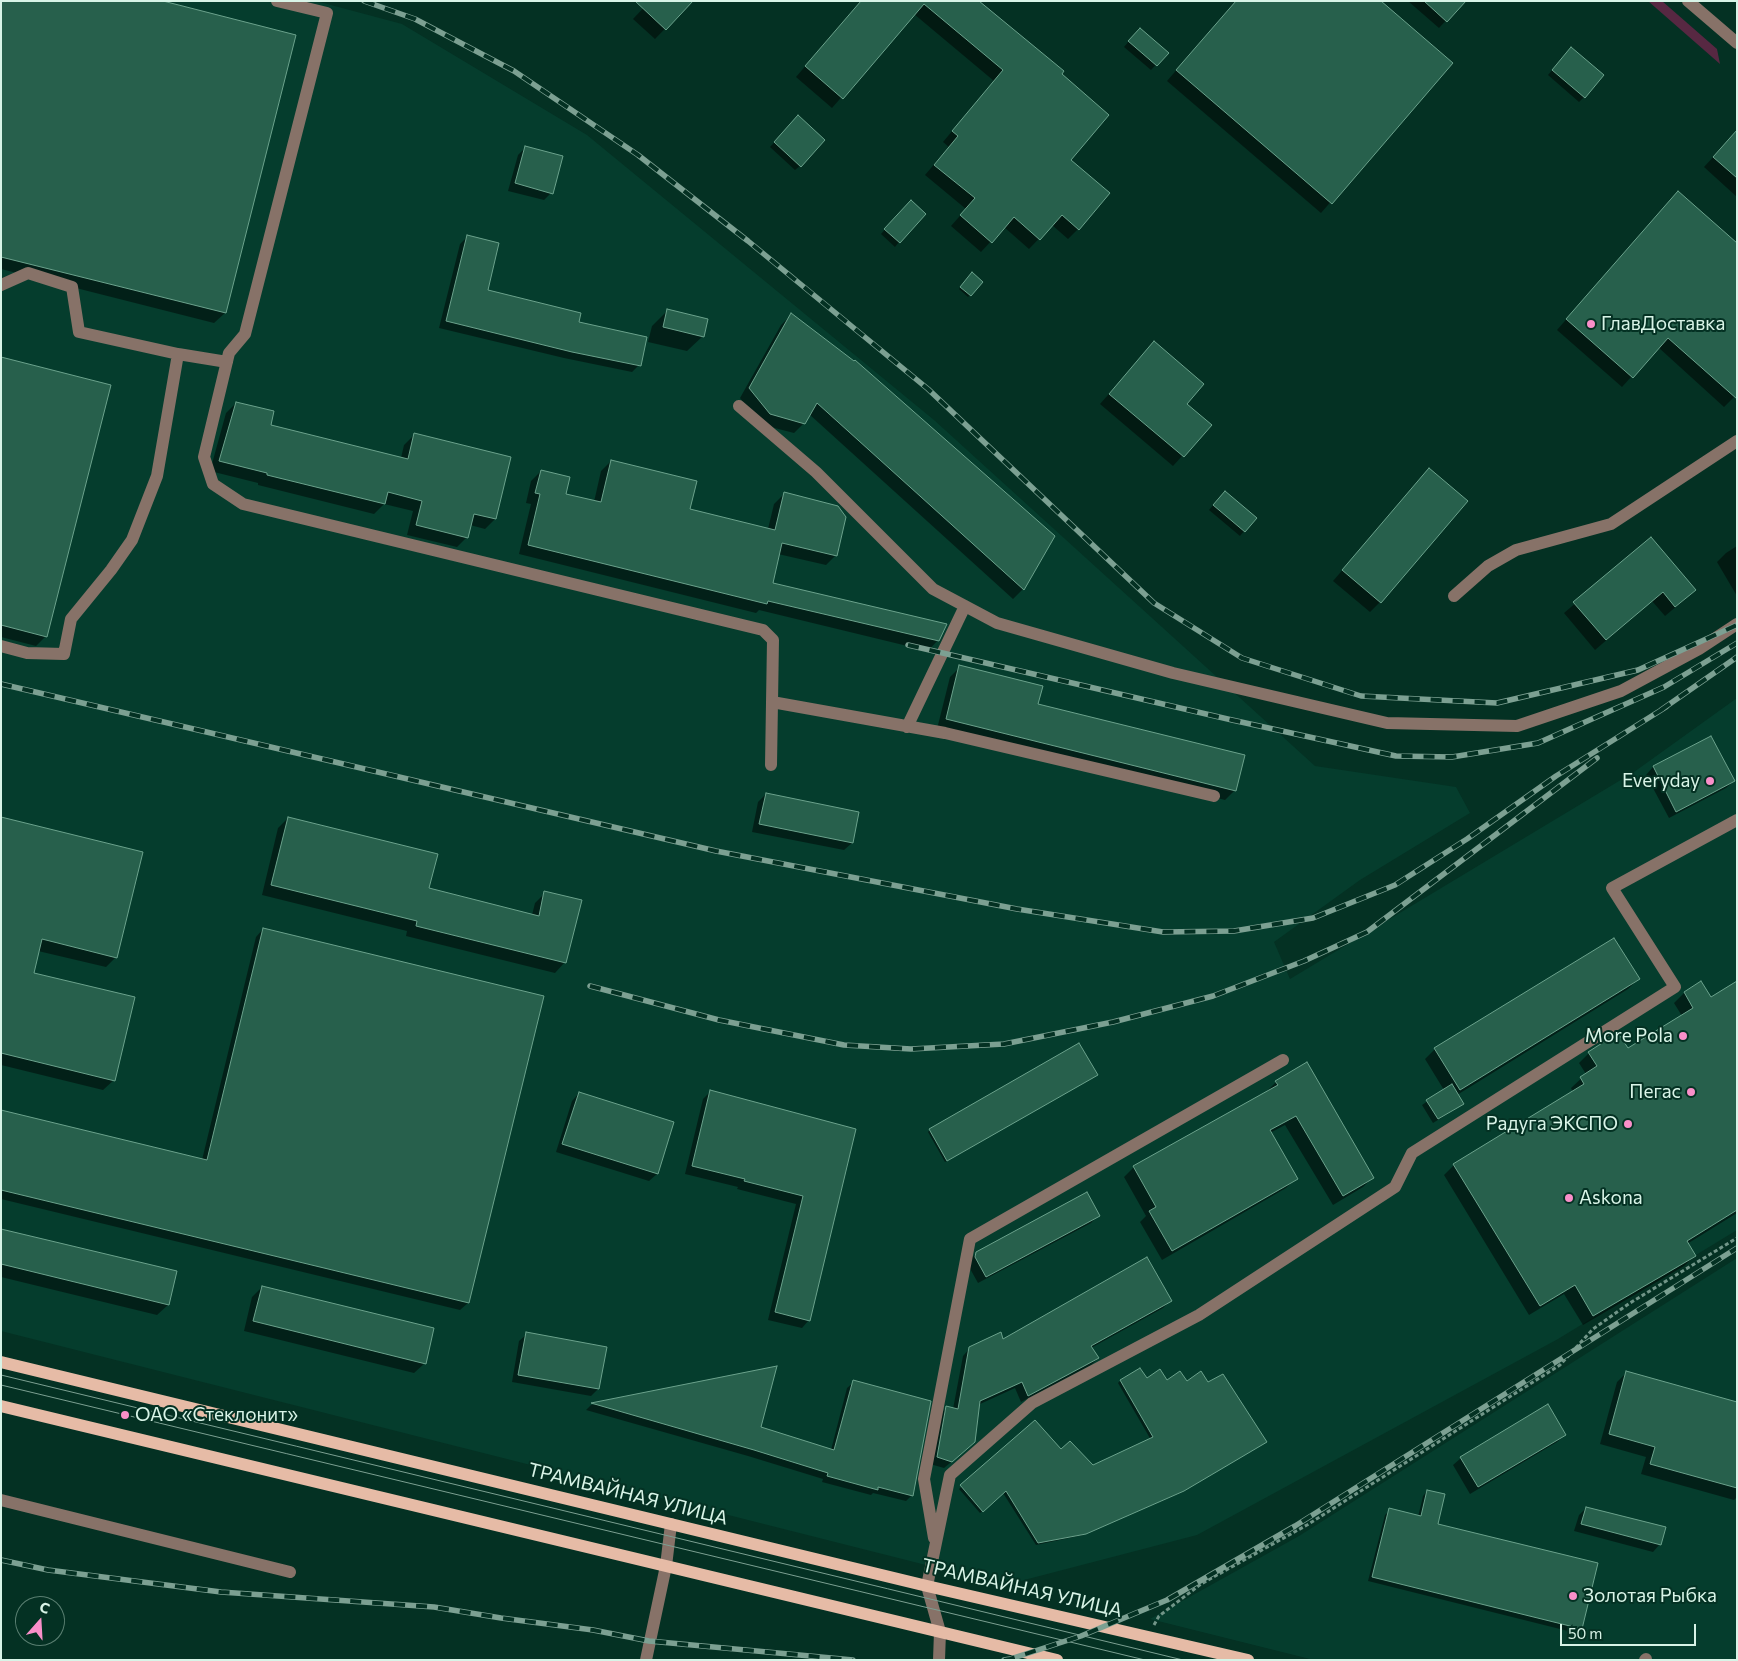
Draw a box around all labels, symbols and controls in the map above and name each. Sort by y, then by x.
place label: ГлавДоставка [1601,313,1725,335]
marker: ГлавДоставка [1585,318,1597,330]
place label: Everyday [1622,770,1700,792]
marker: Everyday [1704,775,1716,787]
place label: More Pola [1585,1025,1673,1047]
marker: More Pola [1677,1030,1689,1042]
place label: Пегас [1629,1081,1681,1103]
marker: Пегас [1685,1086,1697,1098]
place label: Радуга ЭКСПО [1486,1113,1618,1135]
marker: Радуга ЭКСПО [1622,1118,1634,1130]
place label: Askona [1579,1187,1643,1209]
marker: Askona [1563,1192,1575,1204]
place label: ОАО «Стеклонит» [135,1404,298,1426]
marker: ОАО «Стеклонит» [119,1409,131,1421]
street label: ТРАМВАЙНАЯ УЛИЦА [526,1458,730,1530]
street label: ТРАМВАЙНАЯ УЛИЦА [920,1554,1124,1622]
place label: Золотая Рыбка [1583,1585,1717,1607]
marker: Золотая Рыбка [1567,1590,1579,1602]
north arrow [15,1596,65,1646]
text: С [37,1598,52,1617]
scale bar [1563,1614,1699,1646]
text: 50 m [1568,1624,1602,1642]

